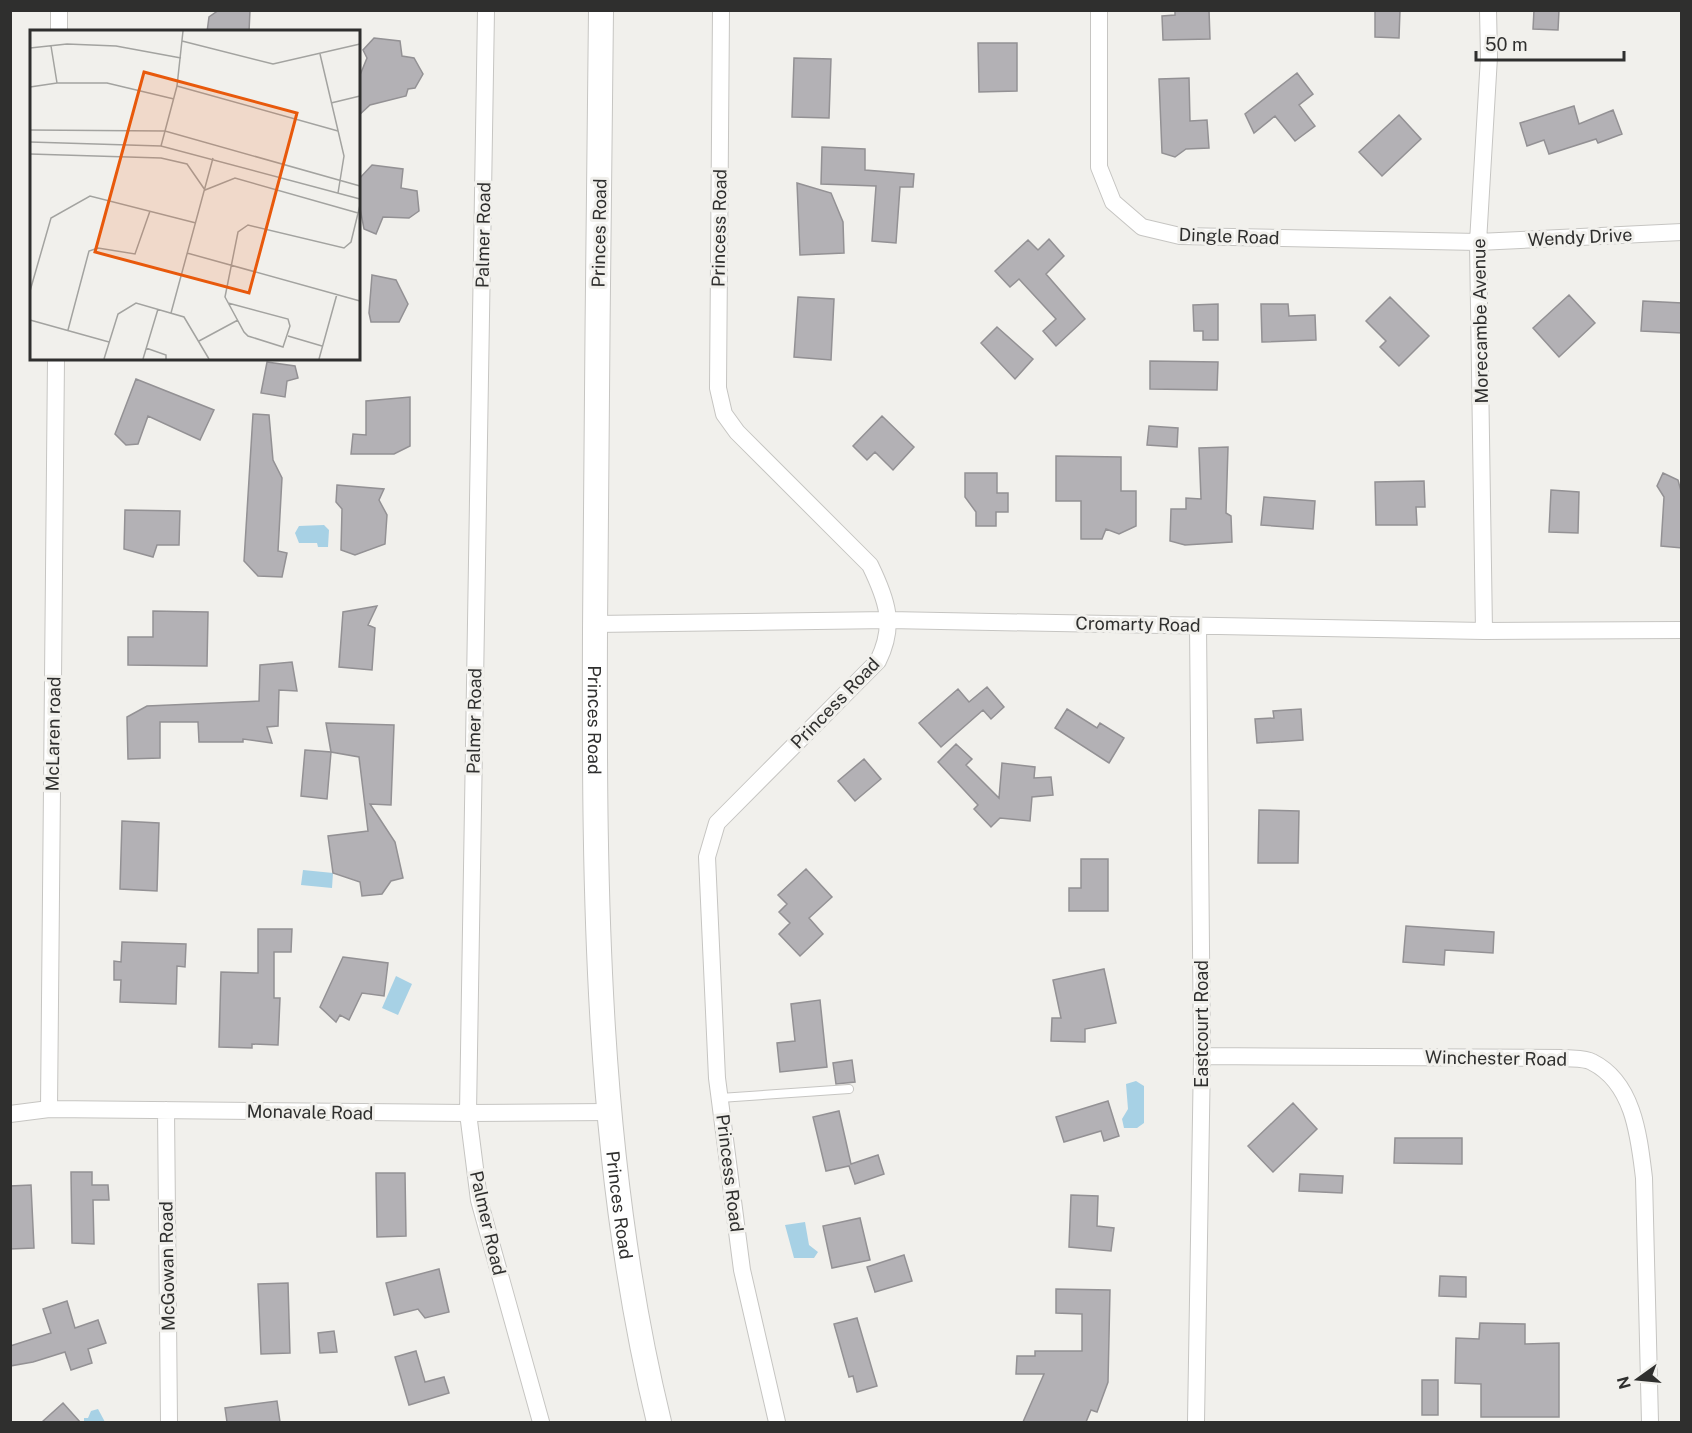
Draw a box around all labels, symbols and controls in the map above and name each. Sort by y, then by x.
scale bar [1476,24,1624,62]
inset map [30,30,360,360]
text: 50 m [1485,34,1528,55]
street label: Princess Road [707,169,731,287]
street label: Princes Road [588,178,610,288]
street label: Palmer Road [472,182,494,288]
street label: Dingle Road [1178,224,1280,248]
street label: Wendy Drive [1527,224,1633,250]
street label: Morecambe Avenue [1468,238,1492,404]
street label: Cromarty Road [1075,612,1201,636]
street label: Princess Road [786,653,884,753]
street label: Princes Road [584,665,606,775]
street label: Palmer Road [463,668,485,774]
street label: McLaren road [41,676,65,792]
street label: Eastcourt Road [1191,960,1212,1088]
street label: Winchester Road [1425,1046,1567,1070]
street label: Monavale Road [246,1100,374,1124]
street label: Princess Road [712,1113,748,1233]
street label: Princes Road [603,1150,637,1261]
street label: Palmer Road [466,1169,510,1277]
street label: McGowan Road [155,1201,179,1331]
north arrow [1608,1349,1668,1409]
text: N [1613,1374,1635,1391]

